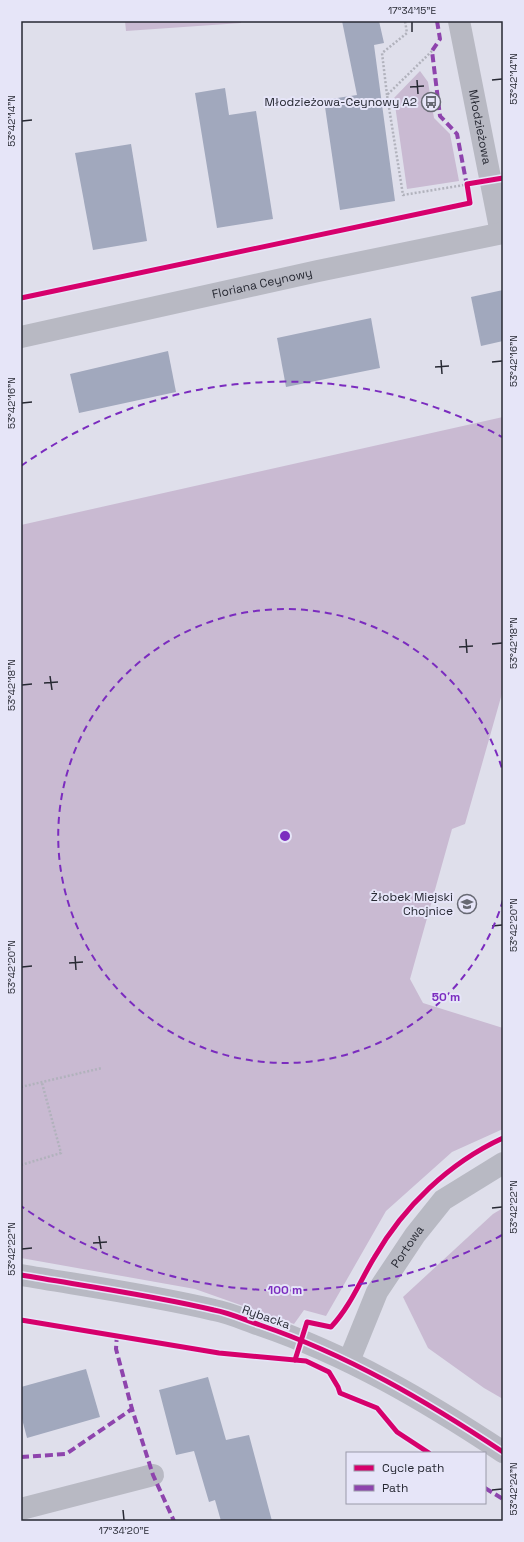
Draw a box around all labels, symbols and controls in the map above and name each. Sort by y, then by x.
text: 17°34'15"E [388,4,436,17]
text: 53°42'14"N [507,53,520,105]
street label: Młodzieżowa [465,88,495,166]
bus stop icon: Młodzieżowa-Ceynowy A2 [420,91,442,113]
place label: Młodzieżowa-Ceynowy A2 [264,94,417,110]
text: 53°42'14"N [5,95,18,147]
street label: Floriana Ceynowy [210,264,314,302]
text: 53°42'16"N [507,335,520,387]
text: 53°42'16"N [5,377,18,429]
text: 53°42'18"N [507,617,520,669]
text: 53°42'18"N [5,659,18,711]
centre of rings [278,829,292,843]
place label: Żłobek Miejski Chojnice [371,889,453,919]
school or university icon: Żłobek Miejski Chojnice [456,893,478,915]
text: 53°42'20"N [507,898,520,952]
text: 53°42'20"N [5,940,18,994]
text: 50 m [432,989,460,1005]
text: 53°42'22"N [507,1180,520,1234]
text: 53°42'22"N [5,1222,18,1276]
street label: Portowa [387,1222,428,1271]
text: 100 m [268,1282,302,1298]
street label: Rybacka [240,1301,292,1333]
legend [346,1452,486,1504]
text: Cycle path [382,1460,444,1476]
text: 53°42'24"N [507,1462,520,1516]
text: Path [382,1480,408,1496]
text: 17°34'20"E [99,1524,150,1537]

